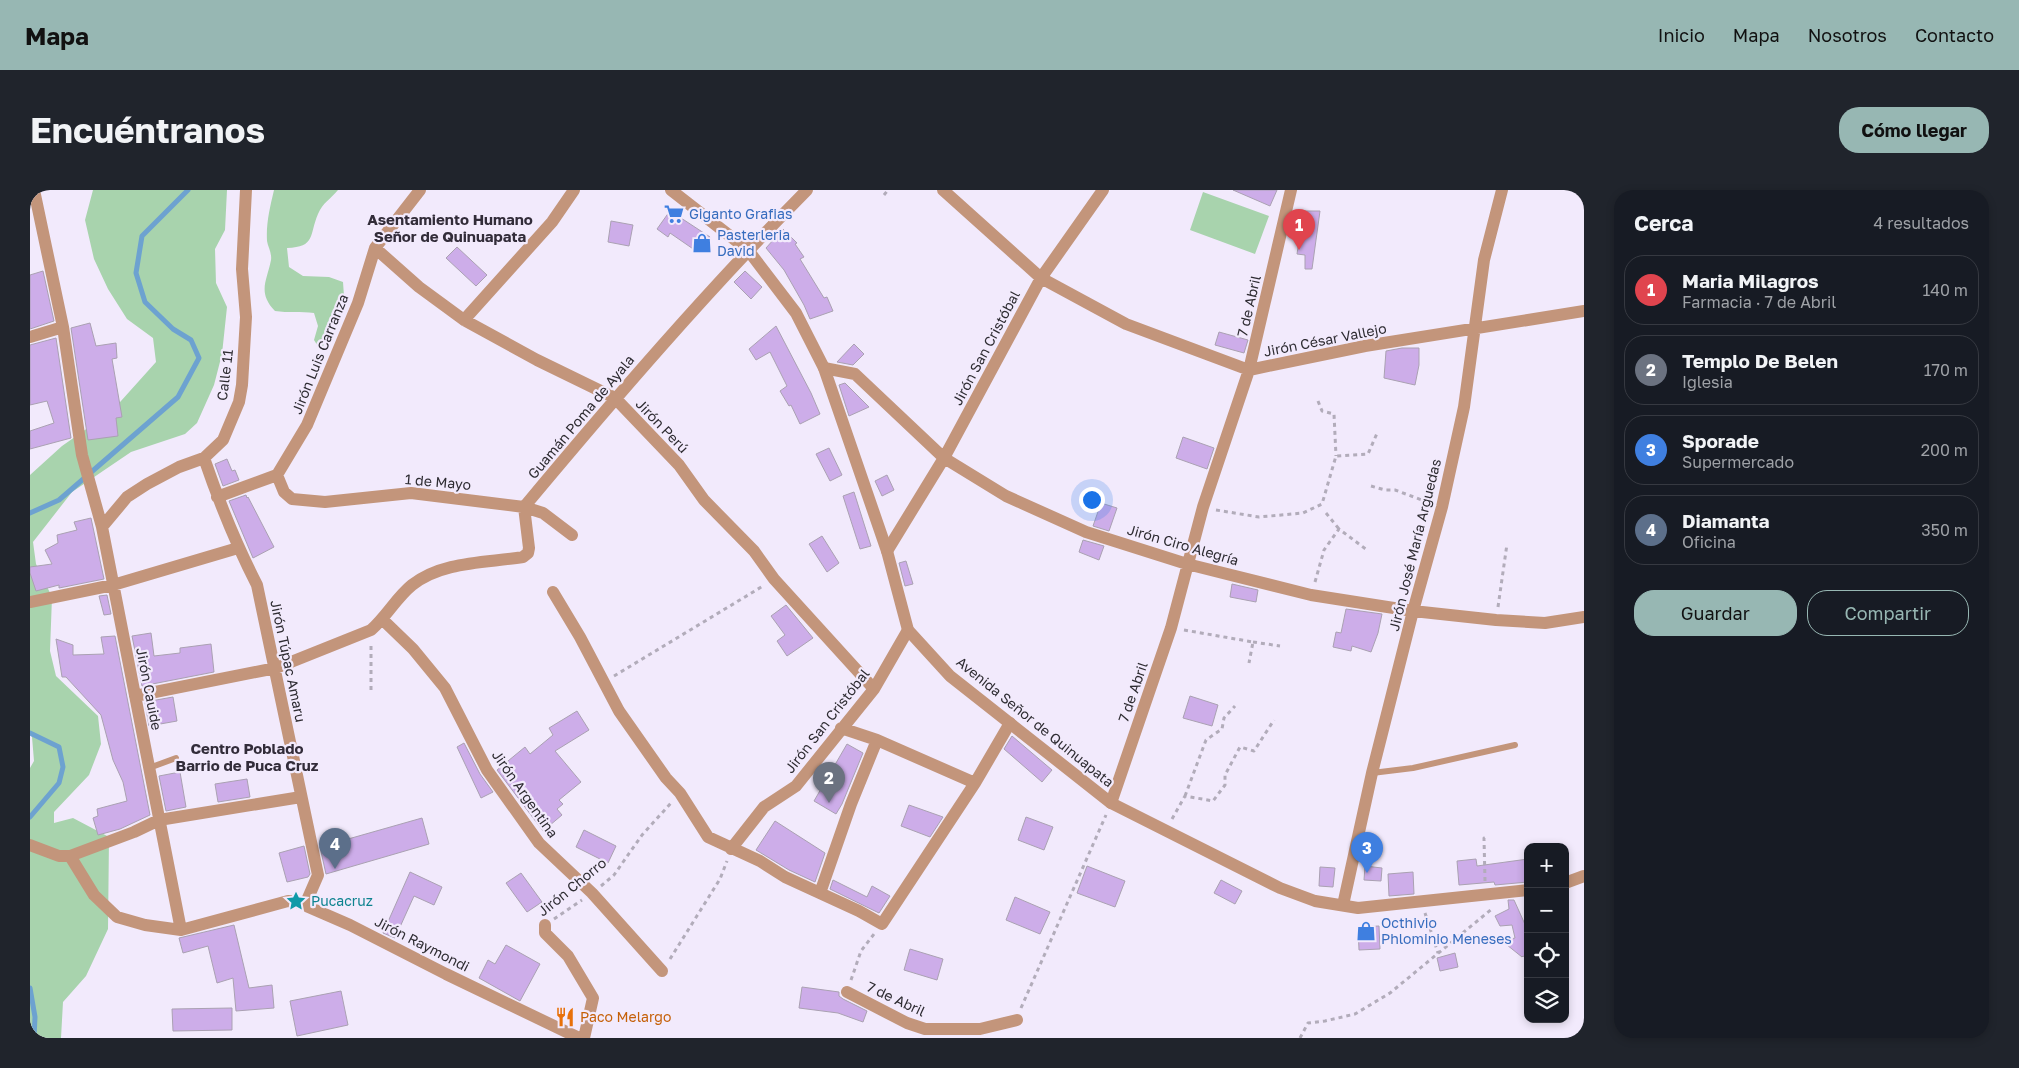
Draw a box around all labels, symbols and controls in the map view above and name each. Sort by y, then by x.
text: Mapa [25,21,89,50]
text: Inicio [1658,24,1705,46]
text: Mapa [1733,24,1780,46]
text: Nosotros [1808,24,1887,46]
text: Contacto [1915,24,1994,46]
button: Cómo llegar [1839,107,1989,153]
text: Encuéntranos [30,109,265,151]
supermarket icon: Giganto Grafias [663,203,685,225]
place label: Giganto Grafias [689,205,792,222]
pin: 1 [1283,209,1315,250]
district label: Asentamiento Humano Señor de Quinuapata [367,210,533,245]
text: Cerca [1634,210,1693,236]
text: 4 resultados [1874,213,1969,233]
place label: Pasterleria David [717,226,790,259]
shop icon: Pasterleria David [691,232,713,254]
text: Maria Milagros [1682,269,1819,292]
street label: 7 de Abril [1233,273,1264,338]
text: 1 [1647,280,1655,300]
text: 140 m [1922,280,1968,300]
street label: Jirón San Cristóbal [948,287,1023,408]
street label: Jirón Luis Carranza [288,291,351,416]
text: Farmacia · 7 de Abril [1682,292,1836,312]
street label: Jirón César Vallejo [1262,319,1388,360]
street label: Calle 11 [213,348,236,402]
text: Templo De Belen [1682,349,1838,372]
street label: Guamán Poma de Ayala [524,351,637,482]
text: 2 [1646,360,1656,380]
text: 170 m [1924,360,1968,380]
text: Iglesia [1682,372,1733,392]
street label: Jirón Perú [632,395,692,456]
text: Sporade [1682,429,1759,452]
text: 3 [1646,440,1656,460]
text: 200 m [1921,440,1968,460]
text: Supermercado [1682,452,1794,472]
street label: Jirón José María Arguedas [1385,457,1444,633]
street label: 1 de Mayo [404,470,472,493]
your location [1079,487,1105,513]
text: Diamanta [1682,509,1770,532]
street label: Jirón Ciro Alegría [1125,520,1241,569]
text: 4 [1646,520,1656,540]
text: 350 m [1921,520,1968,540]
text: Oficina [1682,532,1736,552]
button: Guardar [1634,590,1797,636]
button: Compartir [1807,590,1969,636]
street label: Jirón Túpac Amaru [267,598,310,724]
street label: Jirón Cauide [133,646,166,732]
street label: Avenida Señor de Quinuapata [953,653,1117,790]
street label: 7 de Abril [1114,659,1151,724]
street label: Jirón San Cristóbal [781,665,873,776]
district label: Centro Poblado Barrio de Puca Cruz [176,739,319,774]
street label: Jirón Argentina [489,747,562,841]
pin: 2 [813,762,845,803]
pin: 4 [319,828,351,869]
pin: 3 [1351,832,1383,873]
map controls [1524,843,1569,1023]
button: + [1524,843,1569,888]
street label: Jirón Chorro [534,854,609,919]
button: − [1524,888,1569,933]
place icon: Pucacruz [285,890,307,912]
place label: Pucacruz [311,892,373,909]
street label: Jirón Raymondi [372,912,472,975]
place label: Octhivio Phlominio Meneses [1381,914,1512,947]
shop icon: Octhivio Phlominio Meneses [1355,920,1377,942]
button: locate [1524,933,1569,978]
street label: 7 de Abril [864,978,928,1020]
button: layers [1524,978,1569,1023]
restaurant icon: Paco Melargo [554,1006,576,1028]
place label: Paco Melargo [580,1008,671,1025]

